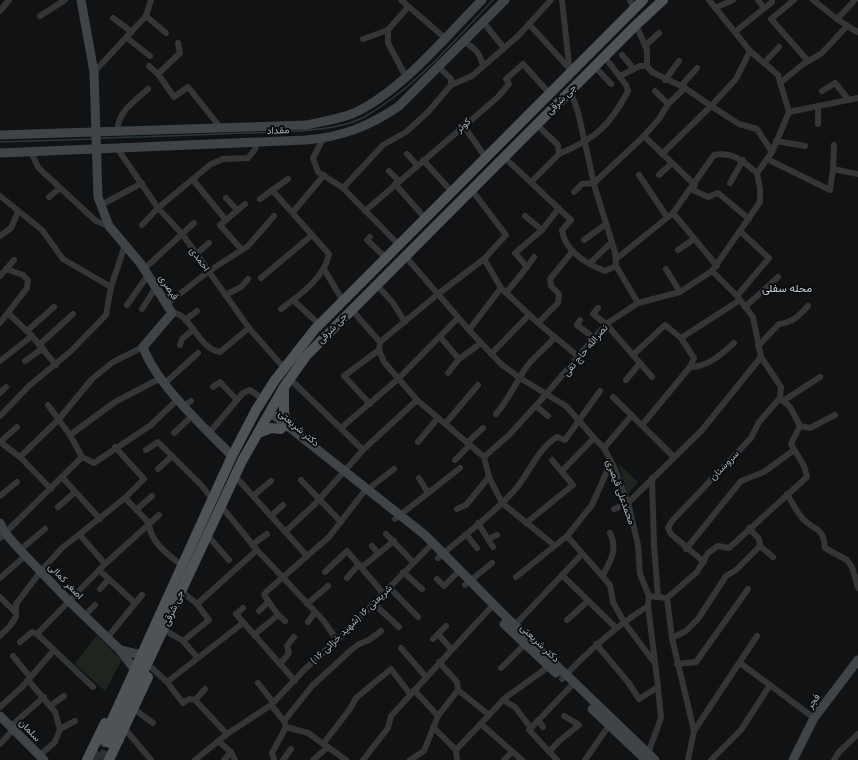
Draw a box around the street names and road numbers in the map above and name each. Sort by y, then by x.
street label: جی شرقی [543,81,579,117]
street label: کوثر [452,115,474,136]
street label: مقداد [266,123,290,137]
street label: احمدی [187,244,213,274]
street label: قیصری [156,272,182,303]
street label: جی شرقی [314,310,350,346]
street label: نصرالله حاج تقی [559,321,611,379]
street label: دکتر شریعتی [276,407,322,449]
street label: سروستان [706,447,742,483]
street label: محمدعلی قیصری [603,458,639,526]
street label: اصغر کمالی [46,560,86,602]
street label: شریعتی ۱۶ (شهید خزائی ۱۶ ) [307,581,395,667]
street label: جی شرقی [159,588,187,628]
street label: دکتر شریعتی [518,621,563,665]
street label: فجر [803,691,823,712]
street label: سلمان [16,716,44,744]

